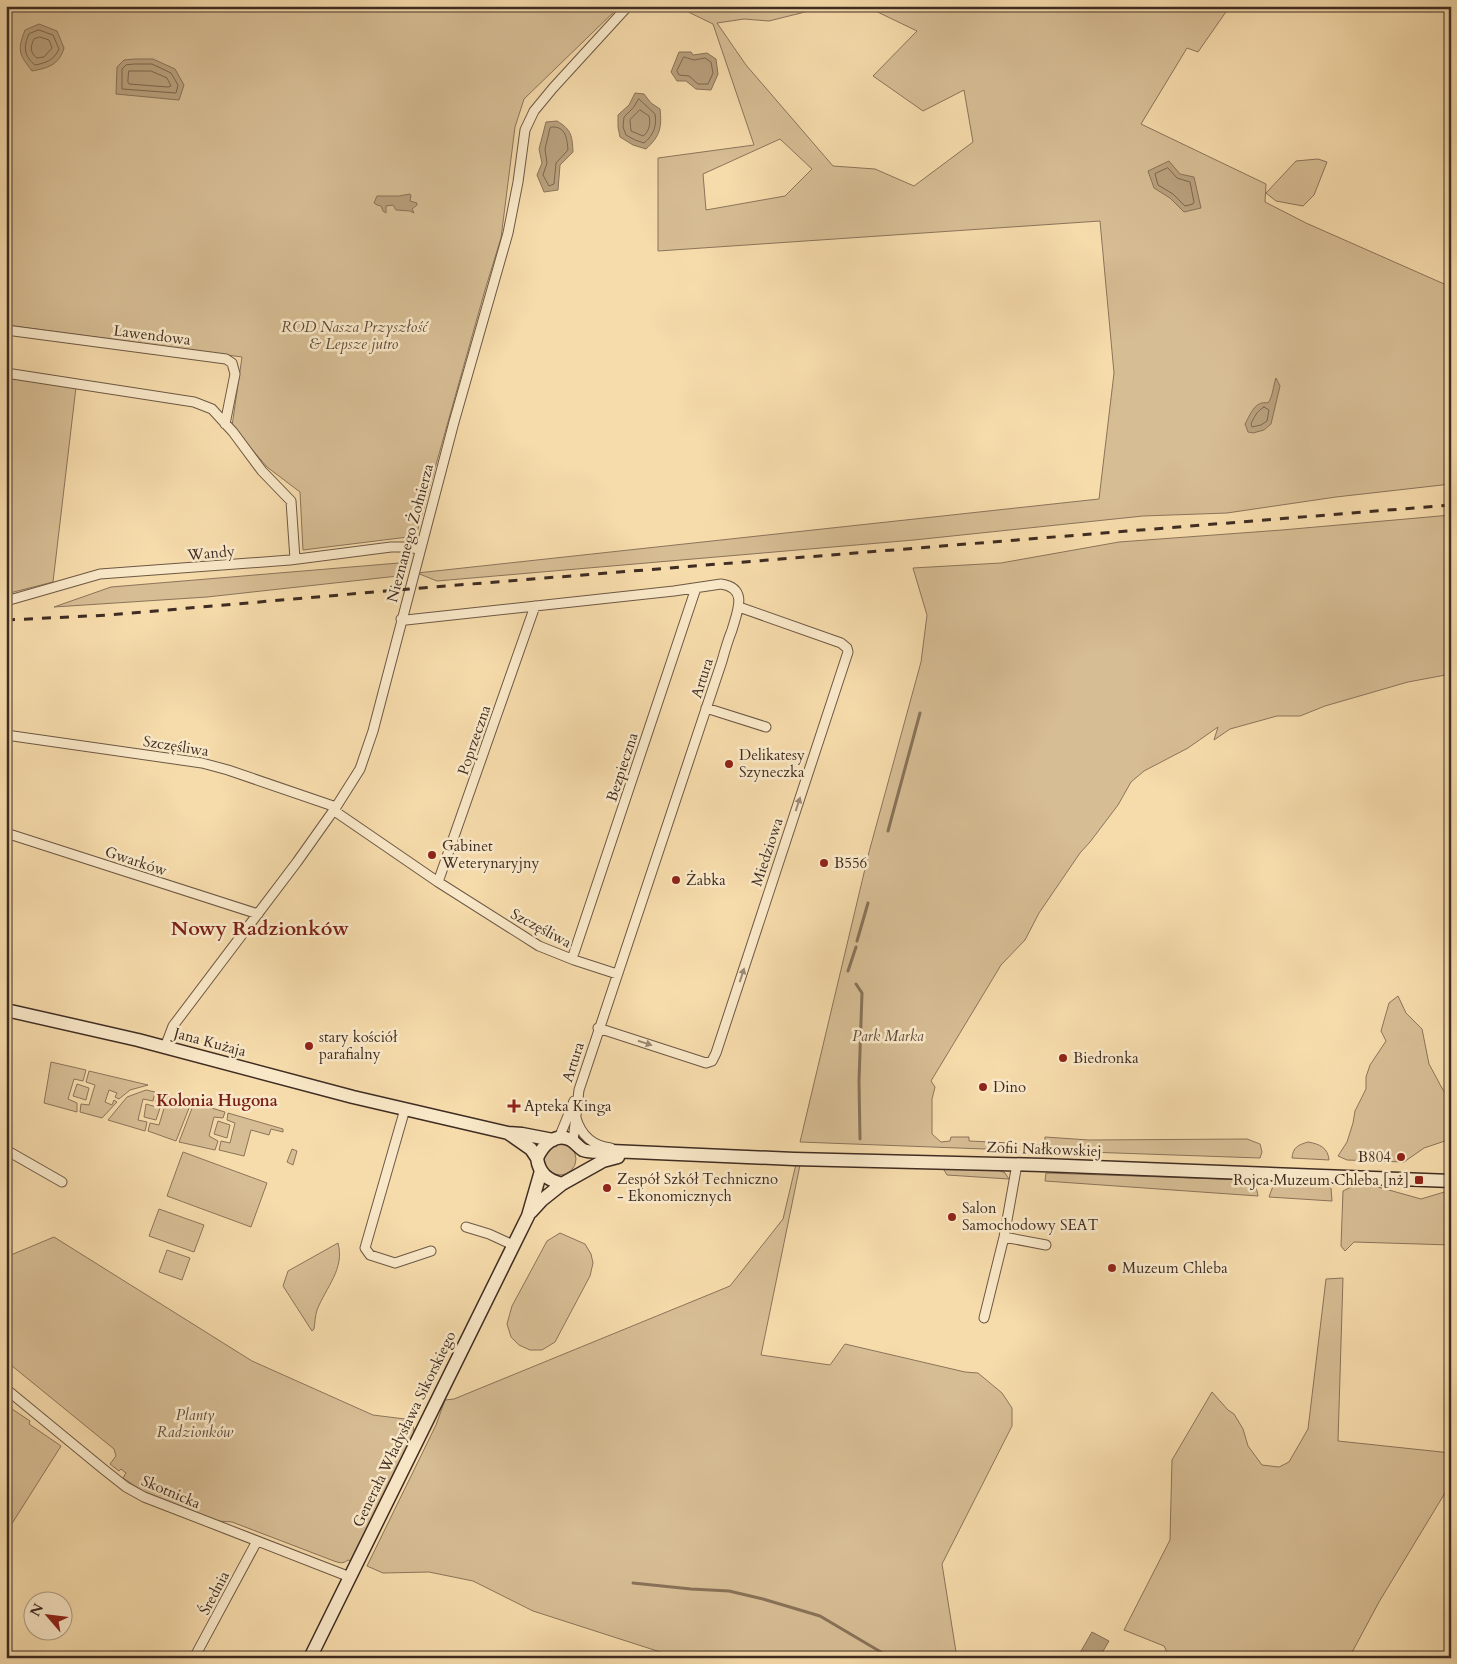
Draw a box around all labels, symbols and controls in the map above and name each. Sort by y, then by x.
park label: ROD Nasza Przyszłość & Lepsze jutro [281,317,429,354]
street label: Lawendowa [112,320,192,350]
street label: Nieznanego Żołnierza [382,461,438,604]
street label: Wandy [185,541,236,565]
street label: Artura [686,655,718,701]
street label: Poprzeczna [453,702,495,778]
street label: Bezpieczna [601,730,643,804]
street label: Szczęśliwa [142,731,211,761]
place label: Delikatesy Szyneczka [739,745,805,782]
marker: Delikatesy Szyneczka [723,758,735,770]
one-way arrow [795,796,802,811]
street label: Miedziowa [747,815,788,889]
place label: Gabinet Weterynaryjny [441,836,539,873]
street label: Gwarków [102,842,170,880]
marker: Gabinet Weterynaryjny [426,849,438,861]
place label: B556 [834,853,868,873]
marker: B556 [818,857,830,869]
place label: Żabka [686,870,726,890]
marker: Żabka [670,874,682,886]
street label: Szczęśliwa [507,904,575,953]
district label: Nowy Radzionków [171,915,349,942]
one-way arrow [738,967,746,982]
street label: Jana Kużaja [170,1022,249,1061]
park label: Park Marka [852,1026,924,1046]
place label: stary kościół parafialny [319,1027,398,1064]
street label: Artura [557,1039,589,1085]
one-way arrow [638,1039,653,1047]
marker: stary kościół parafialny [303,1040,315,1052]
place label: Biedronka [1073,1048,1139,1068]
marker: Biedronka [1057,1052,1069,1064]
place label: Dino [993,1077,1026,1097]
marker: Dino [977,1081,989,1093]
district label: Kolonia Hugona [156,1090,278,1112]
place label: Apteka Kinga [524,1096,612,1116]
marker: Apteka Kinga [508,1100,520,1112]
street label: Zofii Nałkowskiej [986,1137,1102,1161]
place label: B804 [1358,1147,1391,1167]
marker: B804 [1395,1151,1407,1163]
place label: Zespół Szkół Techniczno - Ekonomicznych [617,1169,778,1206]
place label: Rojca Muzeum Chleba [nż] [1233,1170,1409,1190]
marker: Rojca Muzeum Chleba [nż] [1413,1174,1425,1186]
marker: Zespół Szkół Techniczno - Ekonomicznych [601,1182,613,1194]
place label: Salon Samochodowy SEAT [962,1198,1099,1235]
marker: Salon Samochodowy SEAT [946,1211,958,1223]
place label: Muzeum Chleba [1122,1258,1228,1278]
marker: Muzeum Chleba [1106,1262,1118,1274]
street label: Generała Władysława Sikorskiego [348,1328,460,1530]
park label: Planty Radzionków [157,1405,234,1442]
street label: Skotnicka [138,1471,204,1514]
street label: Średnia [194,1567,234,1618]
north arrow [22,1592,72,1642]
text: N [26,1600,48,1620]

